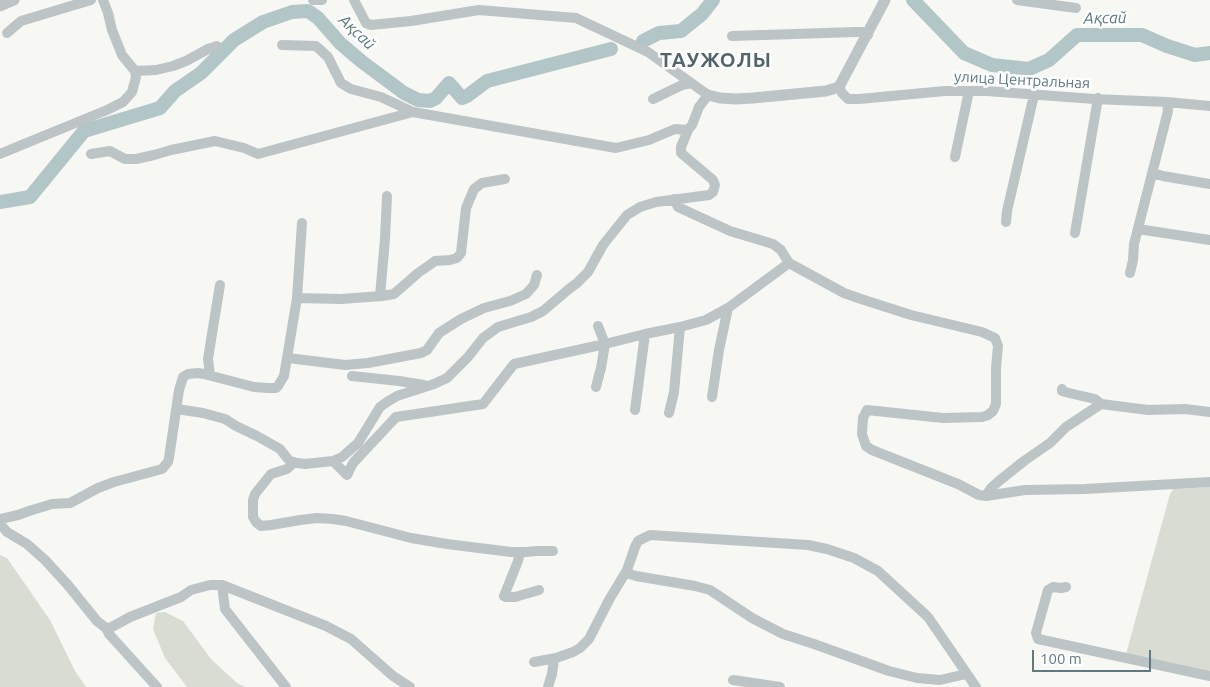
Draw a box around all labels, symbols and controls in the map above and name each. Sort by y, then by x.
water label: Ақсай [1083,8,1127,28]
water label: Ақсай [335,10,379,54]
district label: ТАУЖОЛЫ [659,48,773,72]
street label: улица Центральная [953,67,1091,93]
scale bar [1035,640,1154,672]
text: 100 m [1040,650,1082,667]

